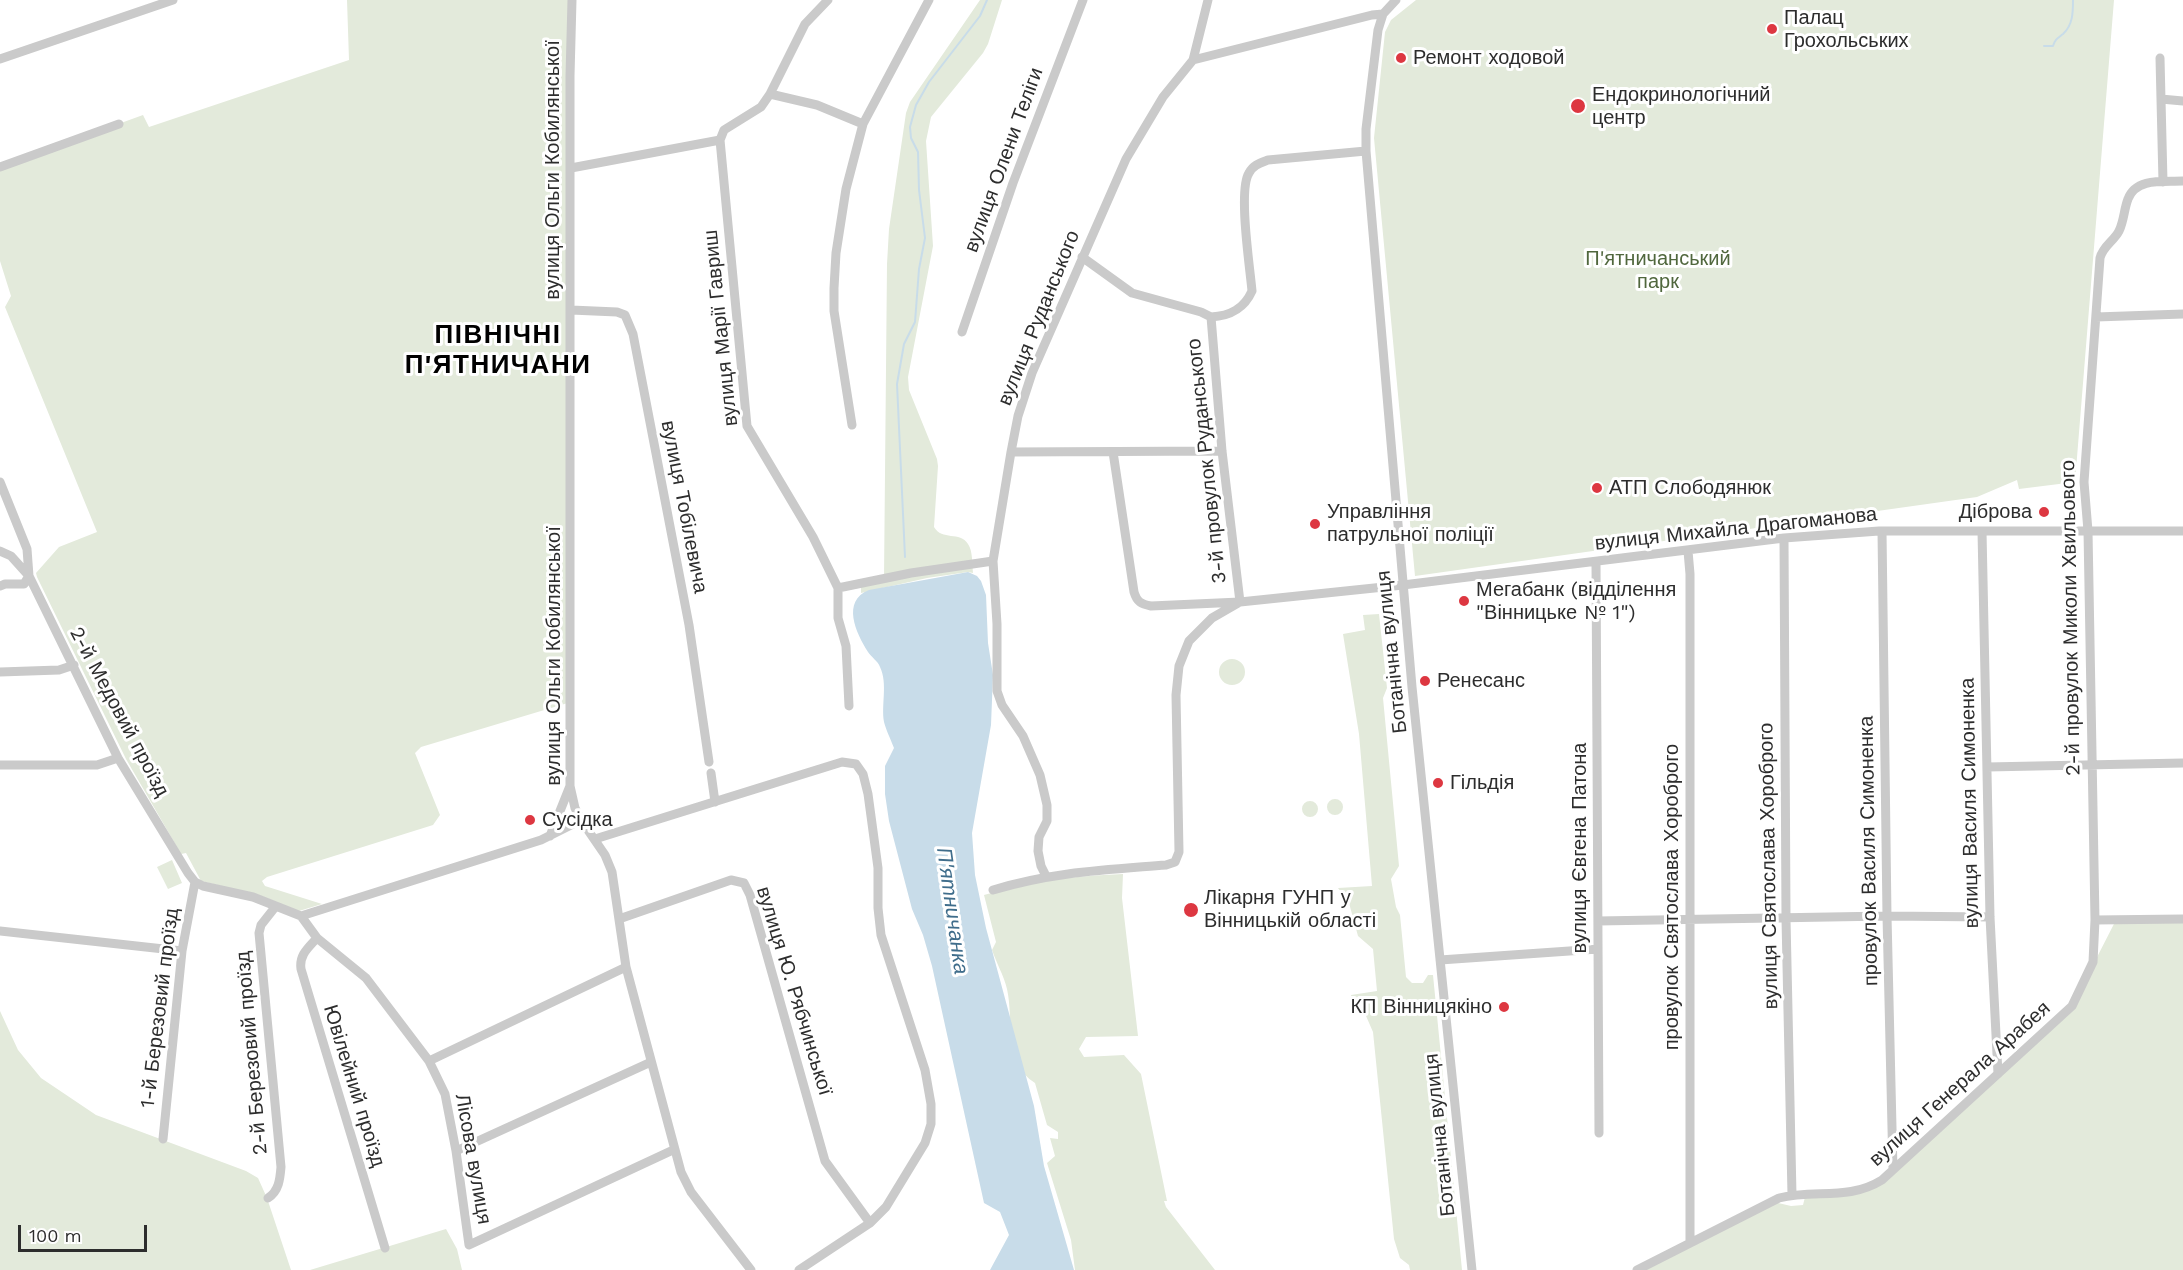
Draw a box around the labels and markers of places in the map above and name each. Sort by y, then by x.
place label: Палац Грохольських [1784,6,1909,53]
marker: Палац Грохольських [1765,22,1779,36]
place label: Ремонт ходовой [1413,46,1564,70]
marker: Ремонт ходовой [1394,51,1408,65]
place label: Ендокринологічний центр [1592,83,1771,130]
marker: Ендокринологічний центр [1569,97,1587,115]
place label: АТП Слободянюк [1609,476,1771,500]
marker: АТП Слободянюк [1590,481,1604,495]
place label: Управління патрульної поліції [1327,500,1494,547]
place label: Діброва [1959,500,2032,524]
marker: Діброва [2037,505,2051,519]
marker: Управління патрульної поліції [1308,517,1322,531]
place label: Мегабанк (відділення "Вінницьке № 1") [1476,578,1676,625]
marker: Мегабанк (відділення "Вінницьке № 1") [1457,594,1471,608]
place label: Ренесанс [1437,669,1525,693]
marker: Ренесанс [1418,674,1432,688]
place label: Гільдія [1450,771,1514,795]
marker: Гільдія [1431,776,1445,790]
place label: Сусідка [542,808,613,832]
marker: Сусідка [523,813,537,827]
place label: Лікарня ГУНП у Вінницькій області [1204,886,1376,933]
marker: Лікарня ГУНП у Вінницькій області [1182,901,1200,919]
place label: КП Вінницякіно [1350,995,1492,1019]
marker: КП Вінницякіно [1497,1000,1511,1014]

